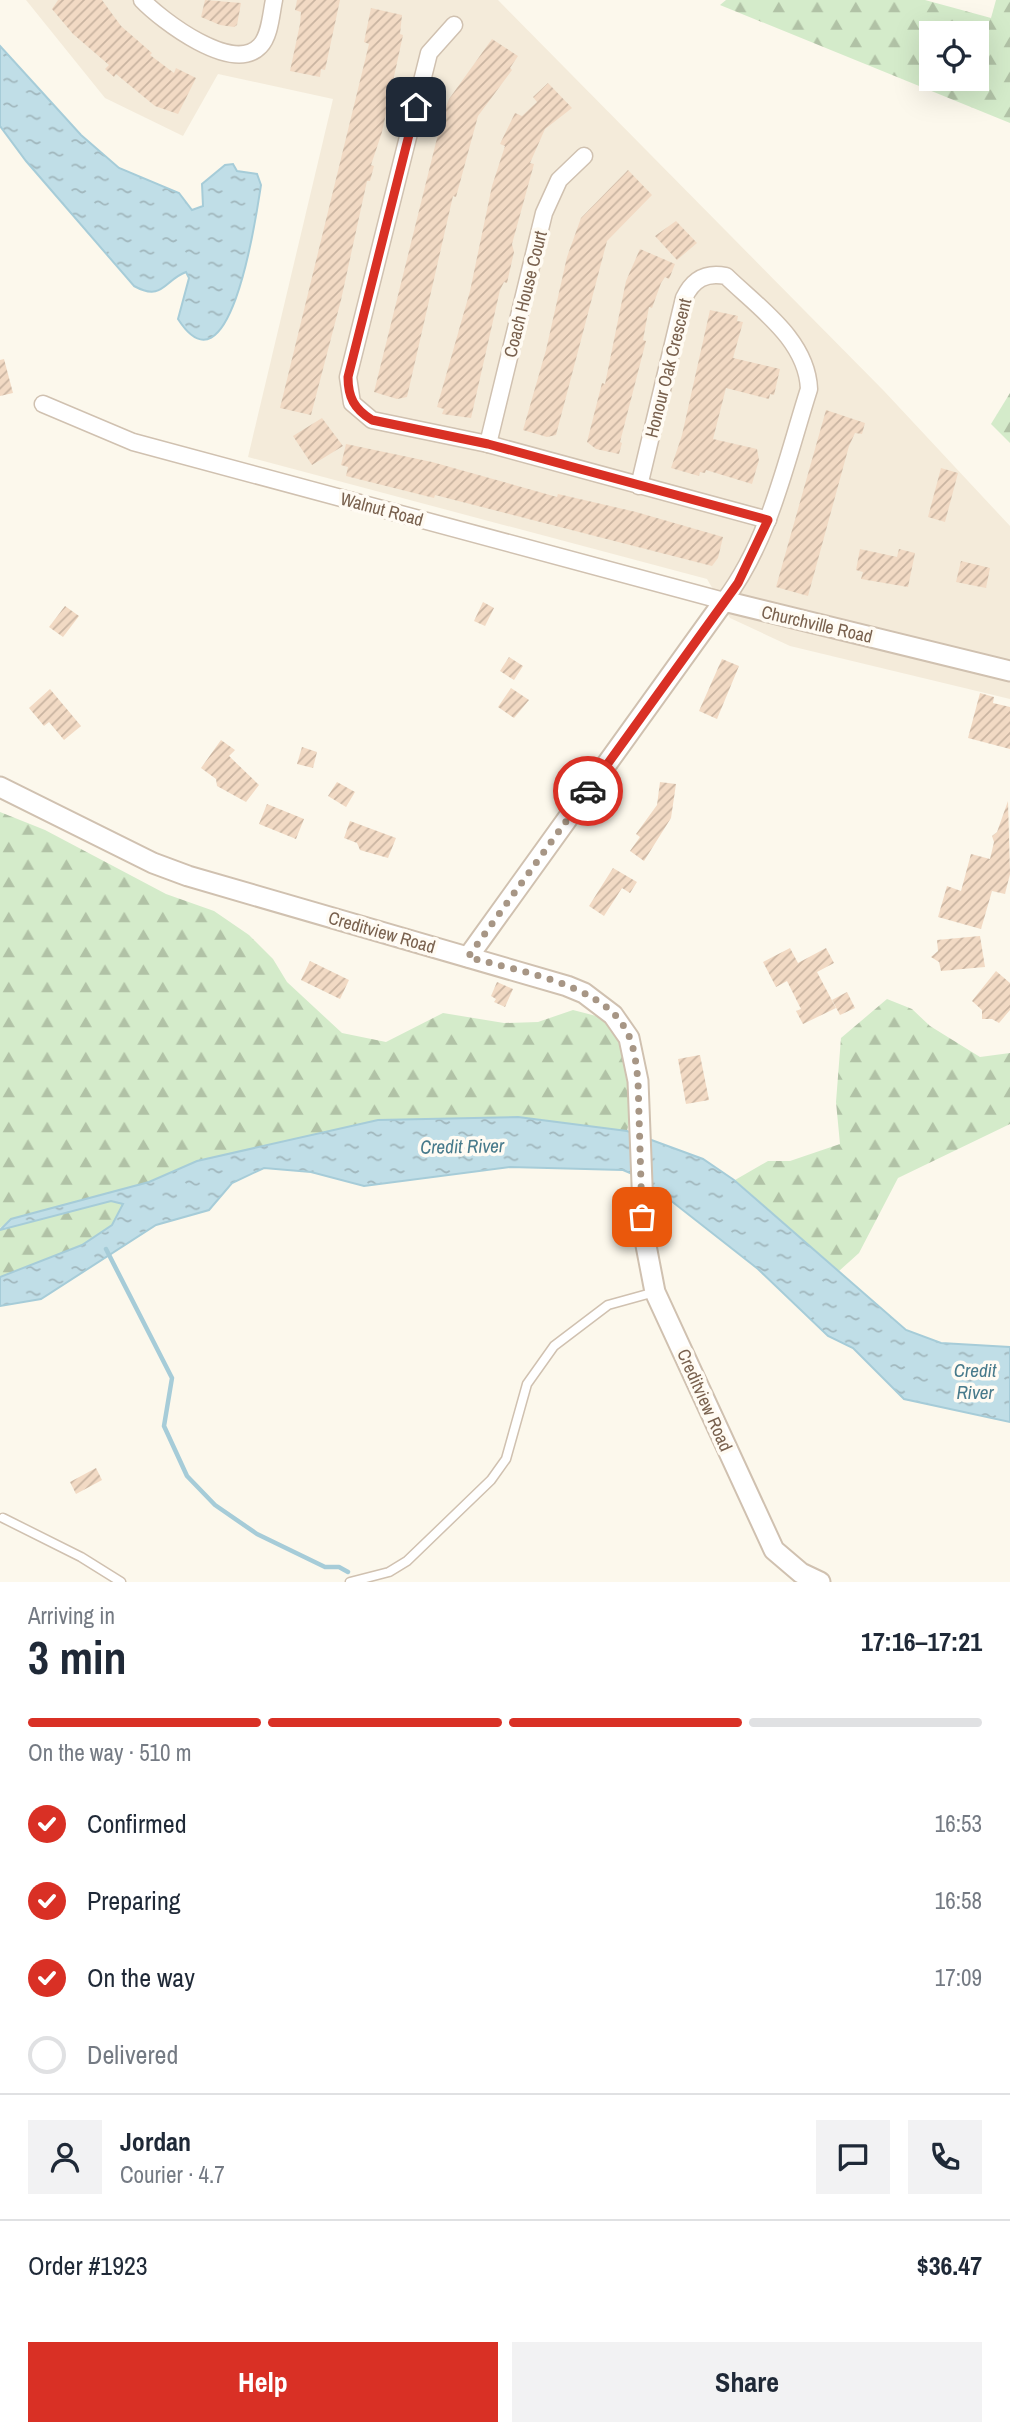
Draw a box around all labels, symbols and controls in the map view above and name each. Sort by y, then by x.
map controls [919,21,989,91]
button: locate [919,21,989,91]
pin [386,77,446,137]
icon: home [397,88,435,126]
street label: Coach House Court [497,228,553,360]
street label: Honour Oak Crescent [639,296,697,440]
street label: Walnut Road [338,486,426,532]
street label: Churchville Road [759,599,875,649]
courier [553,756,623,826]
icon: car [569,772,607,810]
street label: Creditview Road [326,905,438,959]
water label: Credit River [420,1132,505,1160]
pin [612,1187,672,1247]
icon: bag [623,1198,661,1236]
street label: Creditview Road [671,1345,739,1455]
water label: Credit River [954,1357,997,1405]
text: Arriving in [28,1600,115,1631]
text: 17:16–17:21 [861,1624,982,1659]
text: 3 min [28,1626,127,1688]
text: On the way · 510 m [28,1737,192,1768]
icon: check [28,1805,66,1843]
text: Confirmed [87,1806,187,1841]
text: 16:53 [935,1808,982,1839]
icon: check [28,1882,66,1920]
text: Preparing [87,1883,181,1918]
text: 16:58 [935,1885,982,1916]
icon: check [28,1959,66,1997]
text: On the way [87,1960,195,1995]
text: 17:09 [935,1962,982,1993]
text: Delivered [87,2037,178,2072]
button: person [28,2120,102,2194]
button: chat [816,2120,890,2194]
button: phone [908,2120,982,2194]
text: Jordan [120,2124,191,2159]
text: Courier · 4.7 [120,2159,225,2190]
text: Order #1923 [28,2248,148,2283]
text: $36.47 [917,2248,982,2283]
button: Help [28,2342,498,2422]
button: Share [512,2342,982,2422]

